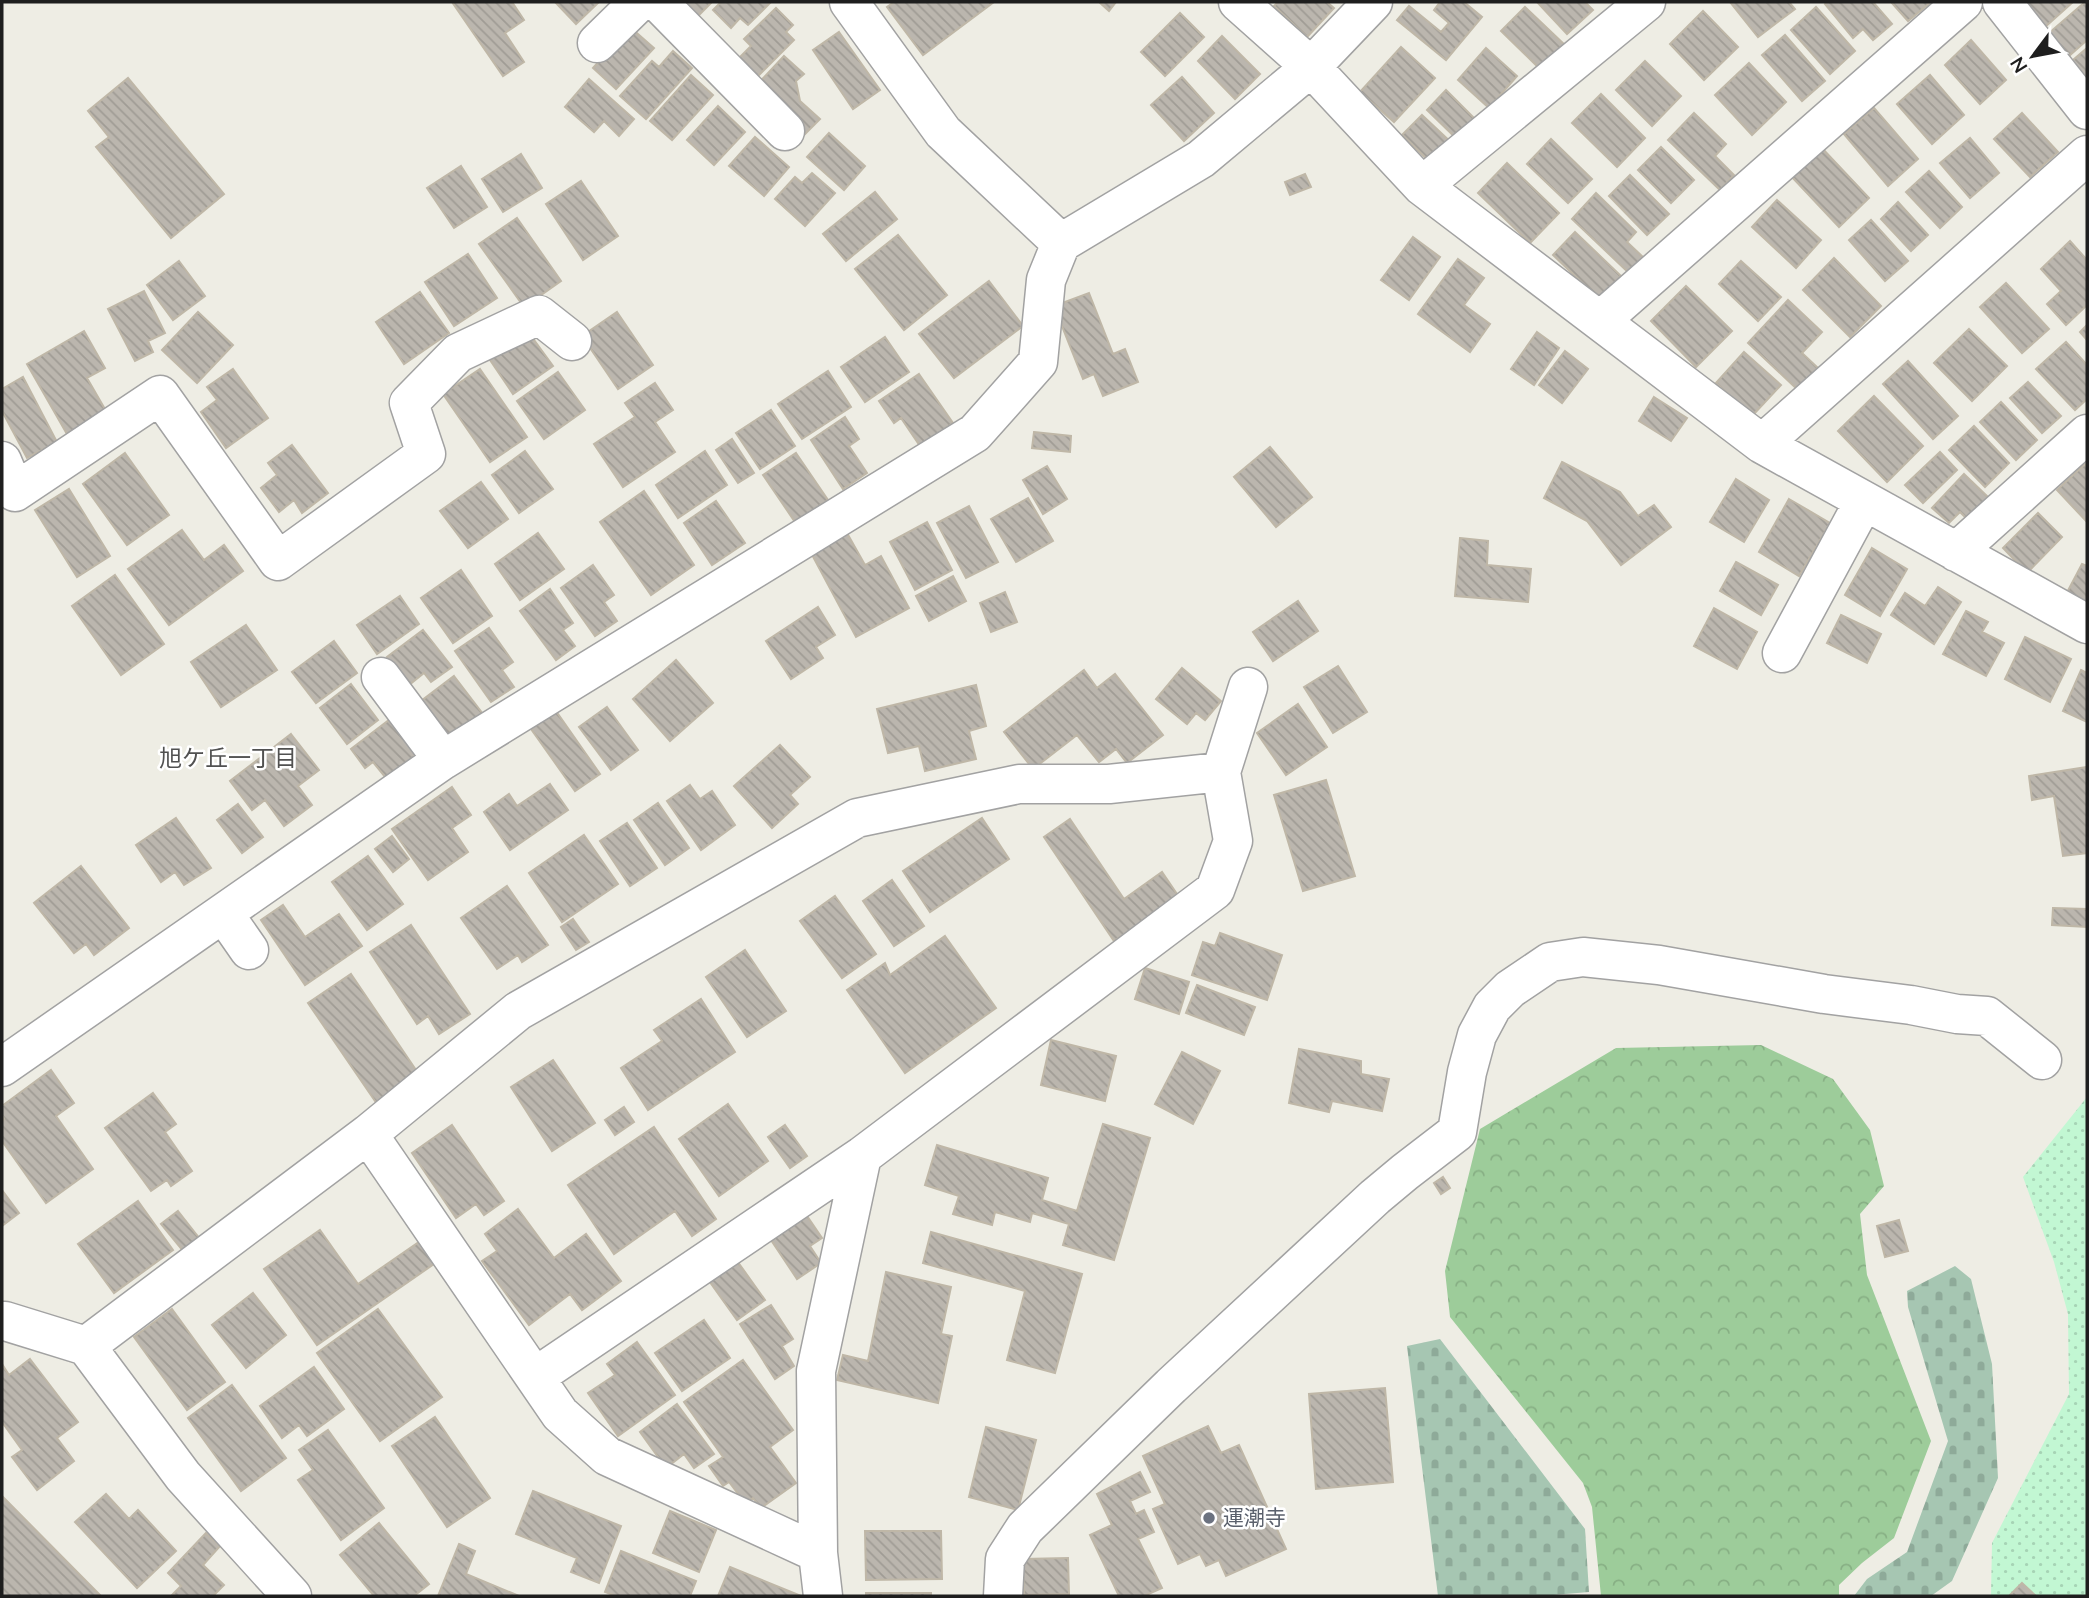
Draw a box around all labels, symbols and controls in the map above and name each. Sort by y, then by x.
north arrow [1998,21,2068,91]
text: N [2005,53,2033,77]
district label: 旭ケ丘一丁目 [159,743,297,772]
place label: 運潮寺 [1223,1504,1286,1530]
marker: 運潮寺 [1201,1510,1217,1526]

